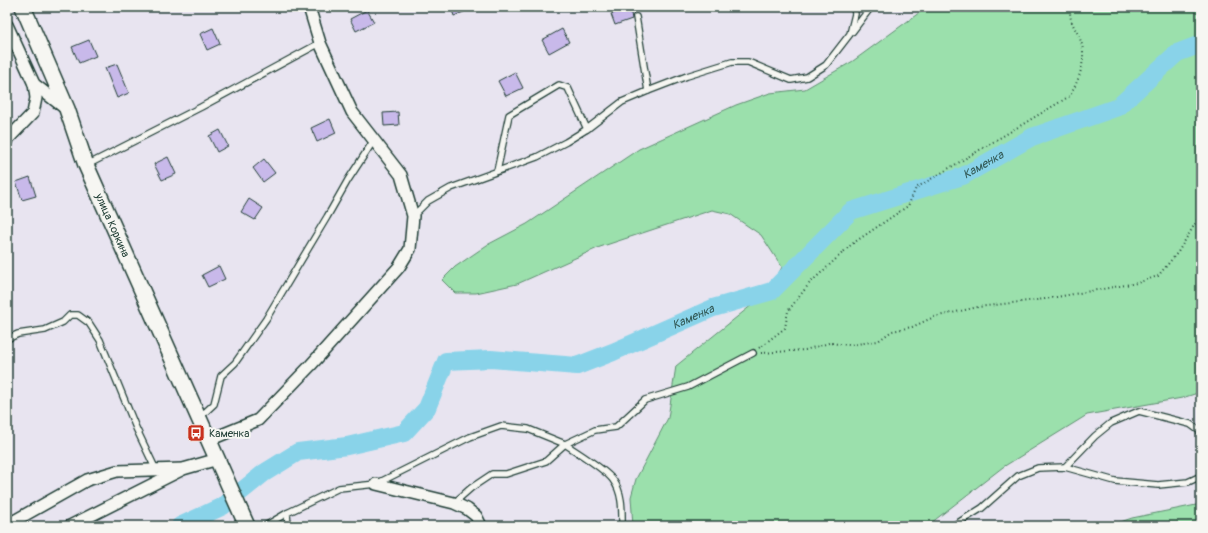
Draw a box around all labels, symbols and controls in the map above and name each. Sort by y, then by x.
water label: Каменка [960,147,1007,182]
street label: улица Коркина [92,190,132,259]
water label: Каменка [670,301,718,333]
bus stop icon: Каменка [186,423,206,443]
place label: Каменка [209,427,249,440]

